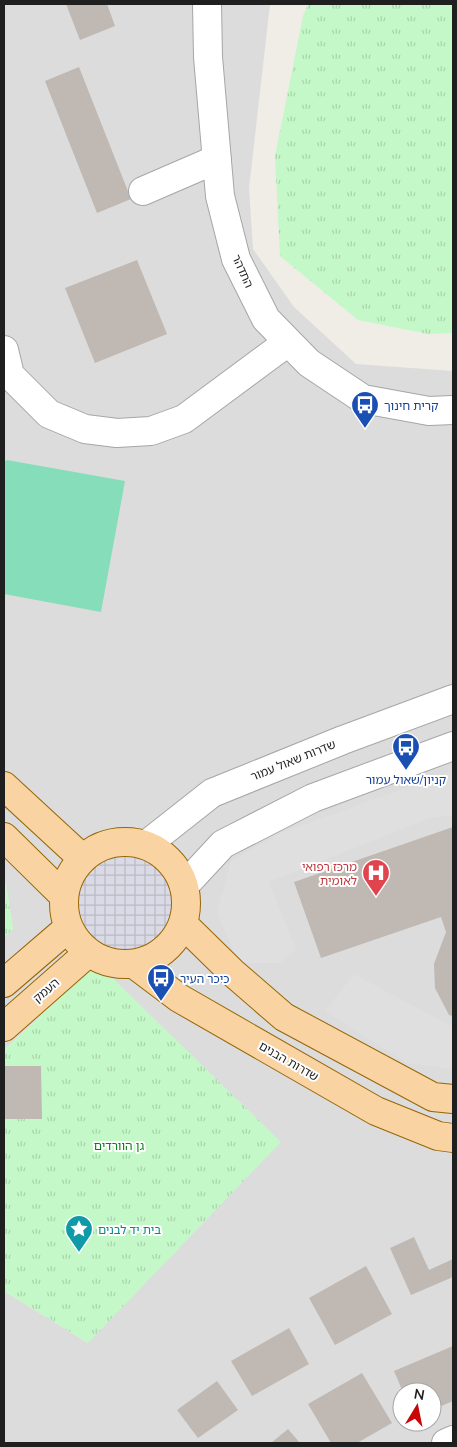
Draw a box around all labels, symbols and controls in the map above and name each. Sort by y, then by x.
street label: התדהר [229,252,257,290]
bus stop icon: קרית חינוך [350,390,380,429]
place label: קרית חינוך [384,398,439,413]
bus stop icon: קניון/שאול עמור [391,732,421,771]
street label: שדרות שאול עמור [248,736,338,784]
place label: קניון/שאול עמור [366,772,447,787]
hospital icon: מרכז רפואי לאומית [361,858,391,897]
place label: מרכז רפואי לאומית [302,859,357,888]
bus stop icon: כיכר העיר [146,963,176,1002]
place label: כיכר העיר [180,971,229,986]
street label: העמק [30,974,62,1006]
street label: שדרות הבנים [257,1038,321,1084]
park label: גן הוורדים [94,1138,145,1153]
place icon: בית יד לבנים [64,1214,94,1253]
place label: בית יד לבנים [98,1222,161,1237]
north arrow [392,1382,442,1432]
text: N [412,1384,426,1404]

